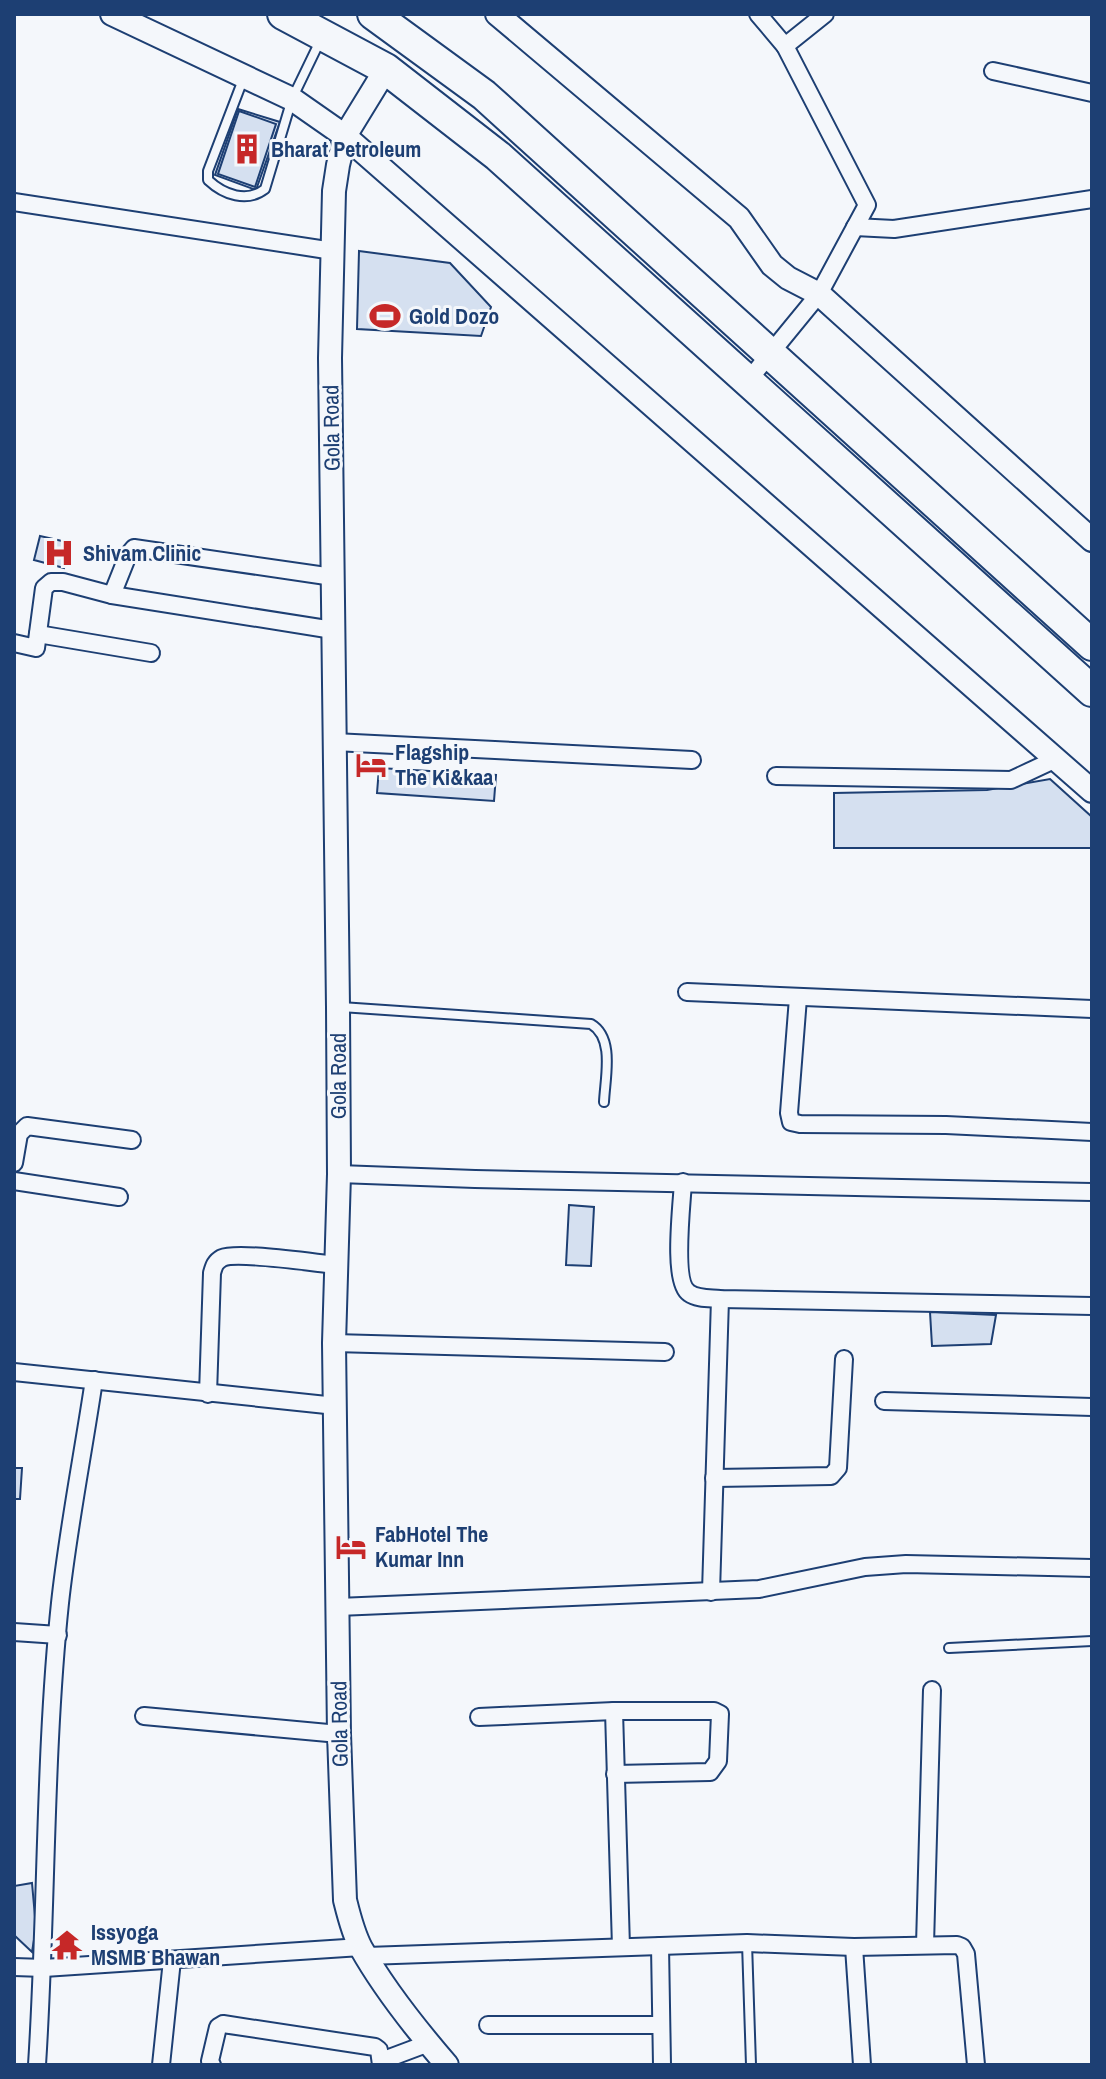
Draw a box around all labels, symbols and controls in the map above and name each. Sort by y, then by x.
building icon: Bharat Petroleum [230,132,264,166]
place label: Bharat Petroleum [271,134,421,164]
sports icon: Gold Dozo [368,299,402,333]
place label: Gold Dozo [409,301,499,331]
street label: Gola Road [315,385,347,471]
hospital icon: Shivam Clinic [42,536,76,570]
place label: Shivam Clinic [83,538,201,568]
place label: Flagship The Ki&kaa [395,737,493,792]
hotel icon: Flagship The Ki&kaa [354,748,388,782]
street label: Gola Road [323,1033,353,1119]
place label: FabHotel The Kumar Inn [375,1519,488,1574]
hotel icon: FabHotel The Kumar Inn [334,1530,368,1564]
street label: Gola Road [323,1681,355,1767]
place label: Issyoga MSMB Bhawan [91,1917,220,1972]
temple icon: Issyoga MSMB Bhawan [50,1928,84,1962]

